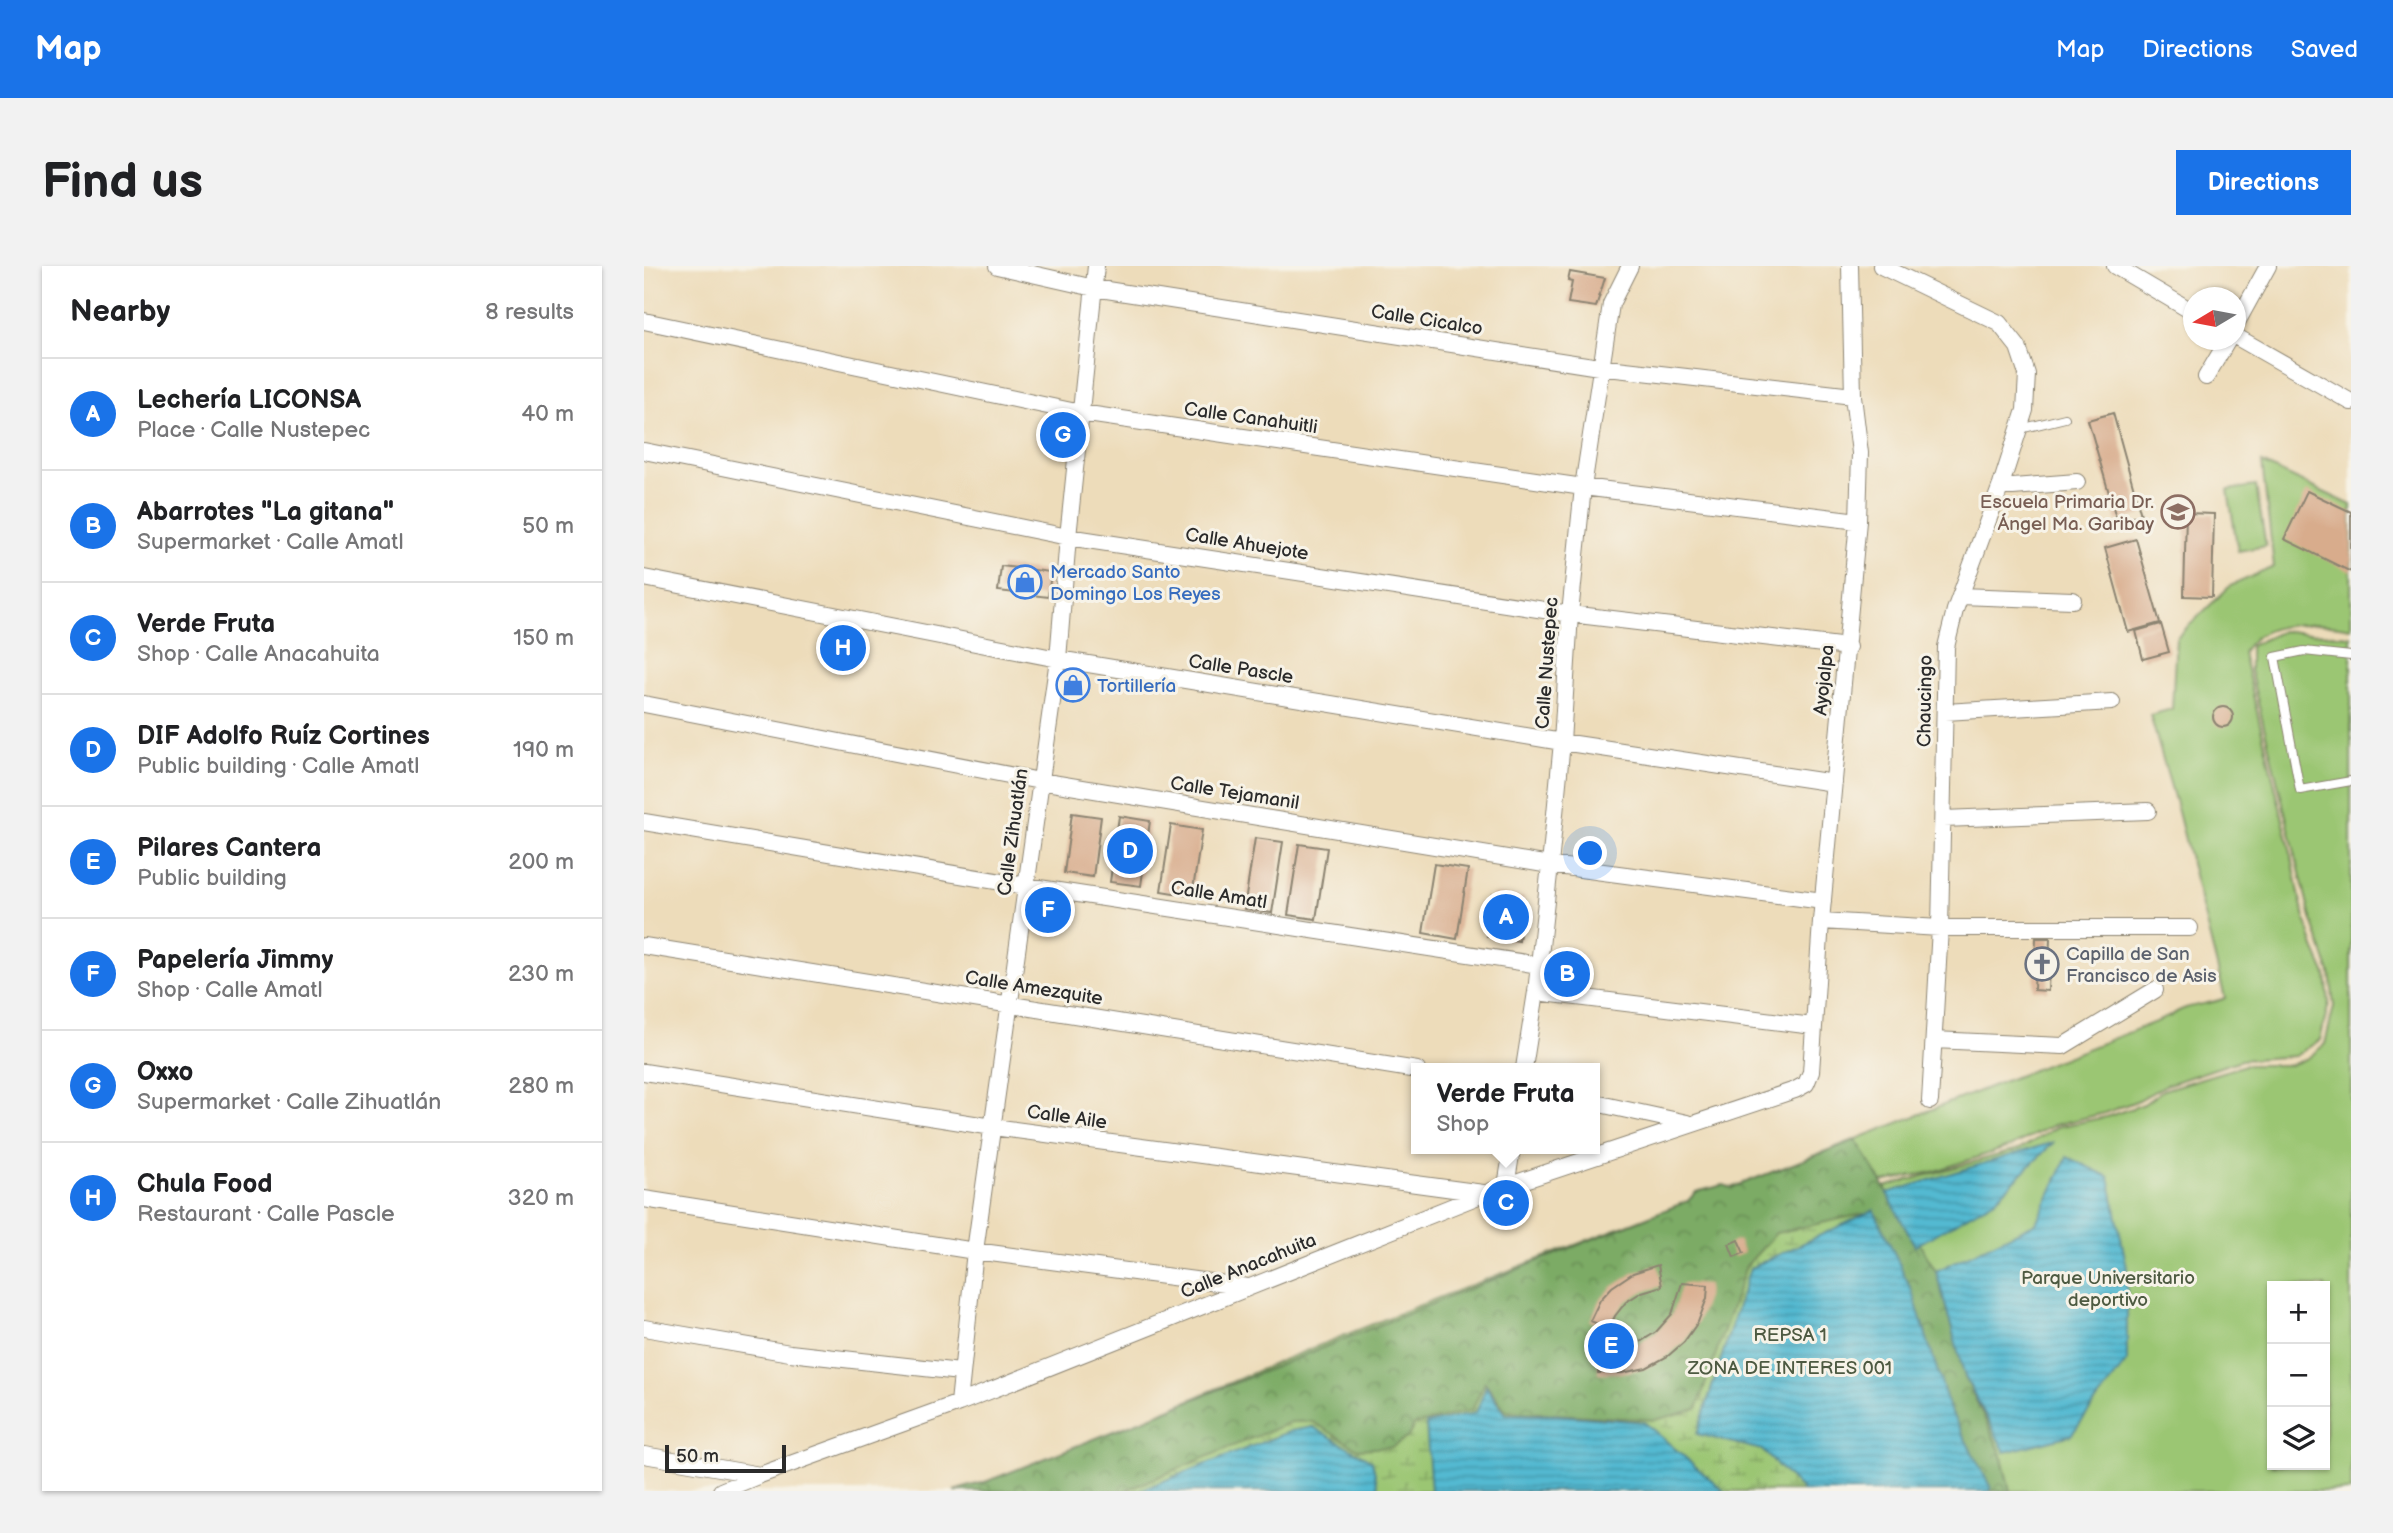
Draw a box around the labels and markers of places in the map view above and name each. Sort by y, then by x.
pin: G [1040,409,1086,461]
place label: Escuela Primaria Dr. Ángel Ma. Garibay [1980,491,2154,536]
school or university icon: Escuela Primaria Dr. Ángel Ma. Garibay [2159,493,2197,531]
place label: Mercado Santo Domingo Los Reyes [1050,561,1221,606]
shop icon: Mercado Santo Domingo Los Reyes [1006,563,1044,601]
pin: H [820,622,866,674]
shop icon: Tortillería [1054,666,1092,704]
place label: Tortillería [1097,675,1176,698]
pin: D [1107,825,1153,877]
pin: F [1025,884,1071,936]
pin: A [1483,891,1529,943]
place label: Capilla de San Francisco de Asis [2066,943,2217,988]
church icon: Capilla de San Francisco de Asis [2023,945,2061,983]
pin: B [1544,948,1590,1000]
pin: C [1483,1177,1529,1229]
pin: E [1588,1320,1634,1372]

